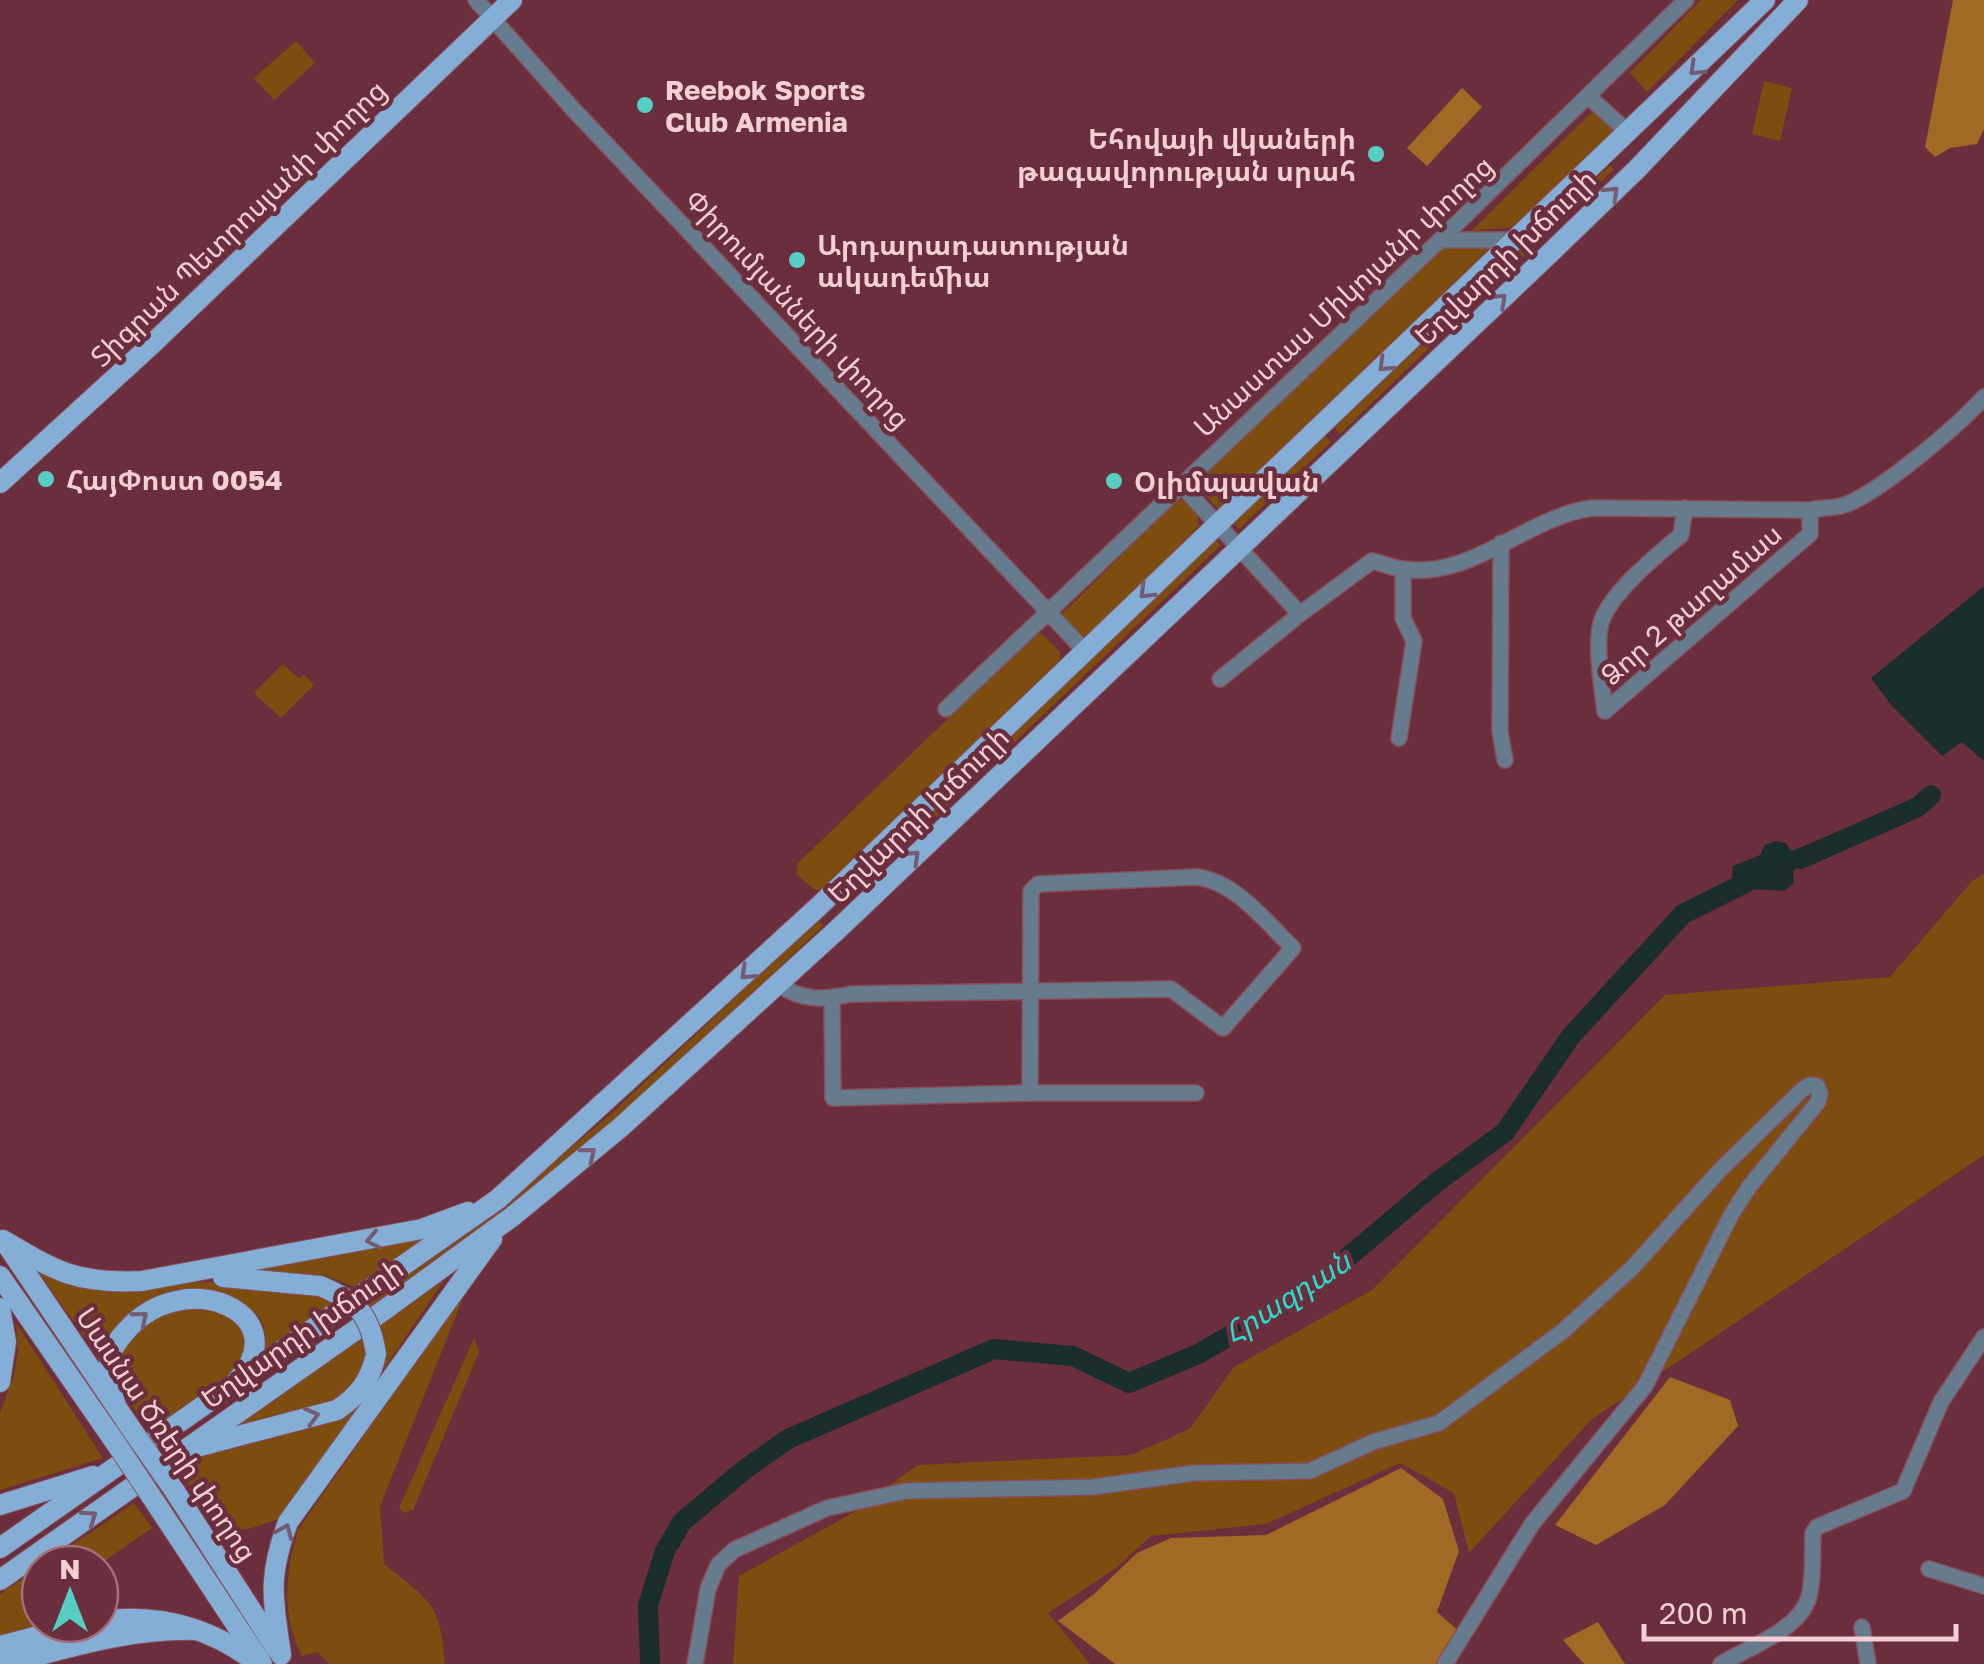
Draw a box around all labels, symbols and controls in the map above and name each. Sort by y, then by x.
one-way arrow [1690,57,1708,75]
street label: Տիգրան Պետրոսյանի փողոց [83,73,393,374]
place label: Reebok Sports Club Armenia [665,73,865,138]
marker: Reebok Sports Club Armenia [634,94,656,116]
place label: Եհովայի վկաների թագավորության սրահ [1017,122,1356,188]
marker: Եհովայի վկաների թագավորության սրահ [1365,143,1387,165]
street label: Անաստաս Միկոյանի փողոց [1187,149,1500,444]
street label: Եղվարդի խճուղի [1408,162,1603,352]
street label: Փիրումյանների փողոց [678,183,917,436]
one-way arrow [1600,187,1619,205]
place label: Արդարադատության ակադեմիա [817,228,1129,294]
marker: Արդարադատության ակադեմիա [786,249,808,271]
one-way arrow [1488,294,1506,312]
one-way arrow [1378,353,1396,371]
place label: ՀայՓոստ 0054 [66,463,283,497]
place label: Օլիմպավան [1134,465,1319,499]
marker: ՀայՓոստ 0054 [35,468,57,490]
marker: Օլիմպավան [1103,470,1125,492]
street label: Ձոր 2 թաղամաս [1594,517,1789,692]
one-way arrow [1139,580,1157,598]
street label: Եղվարդի խճուղի [821,720,1016,910]
one-way arrow [902,851,920,869]
one-way arrow [740,961,759,979]
one-way arrow [577,1148,595,1166]
one-way arrow [364,1228,381,1249]
water label: Հրազդան [1217,1242,1359,1352]
street label: Եղվարդի խճուղի [195,1251,410,1416]
street label: Սասնա Ծռերի փողոց [69,1301,264,1568]
one-way arrow [130,1312,148,1330]
one-way arrow [303,1407,320,1428]
one-way arrow [79,1511,97,1529]
one-way arrow [273,1523,293,1541]
north arrow [20,1544,120,1644]
text: N [59,1552,81,1585]
scale bar [1644,1579,1956,1641]
text: 200 m [1659,1595,1748,1631]

